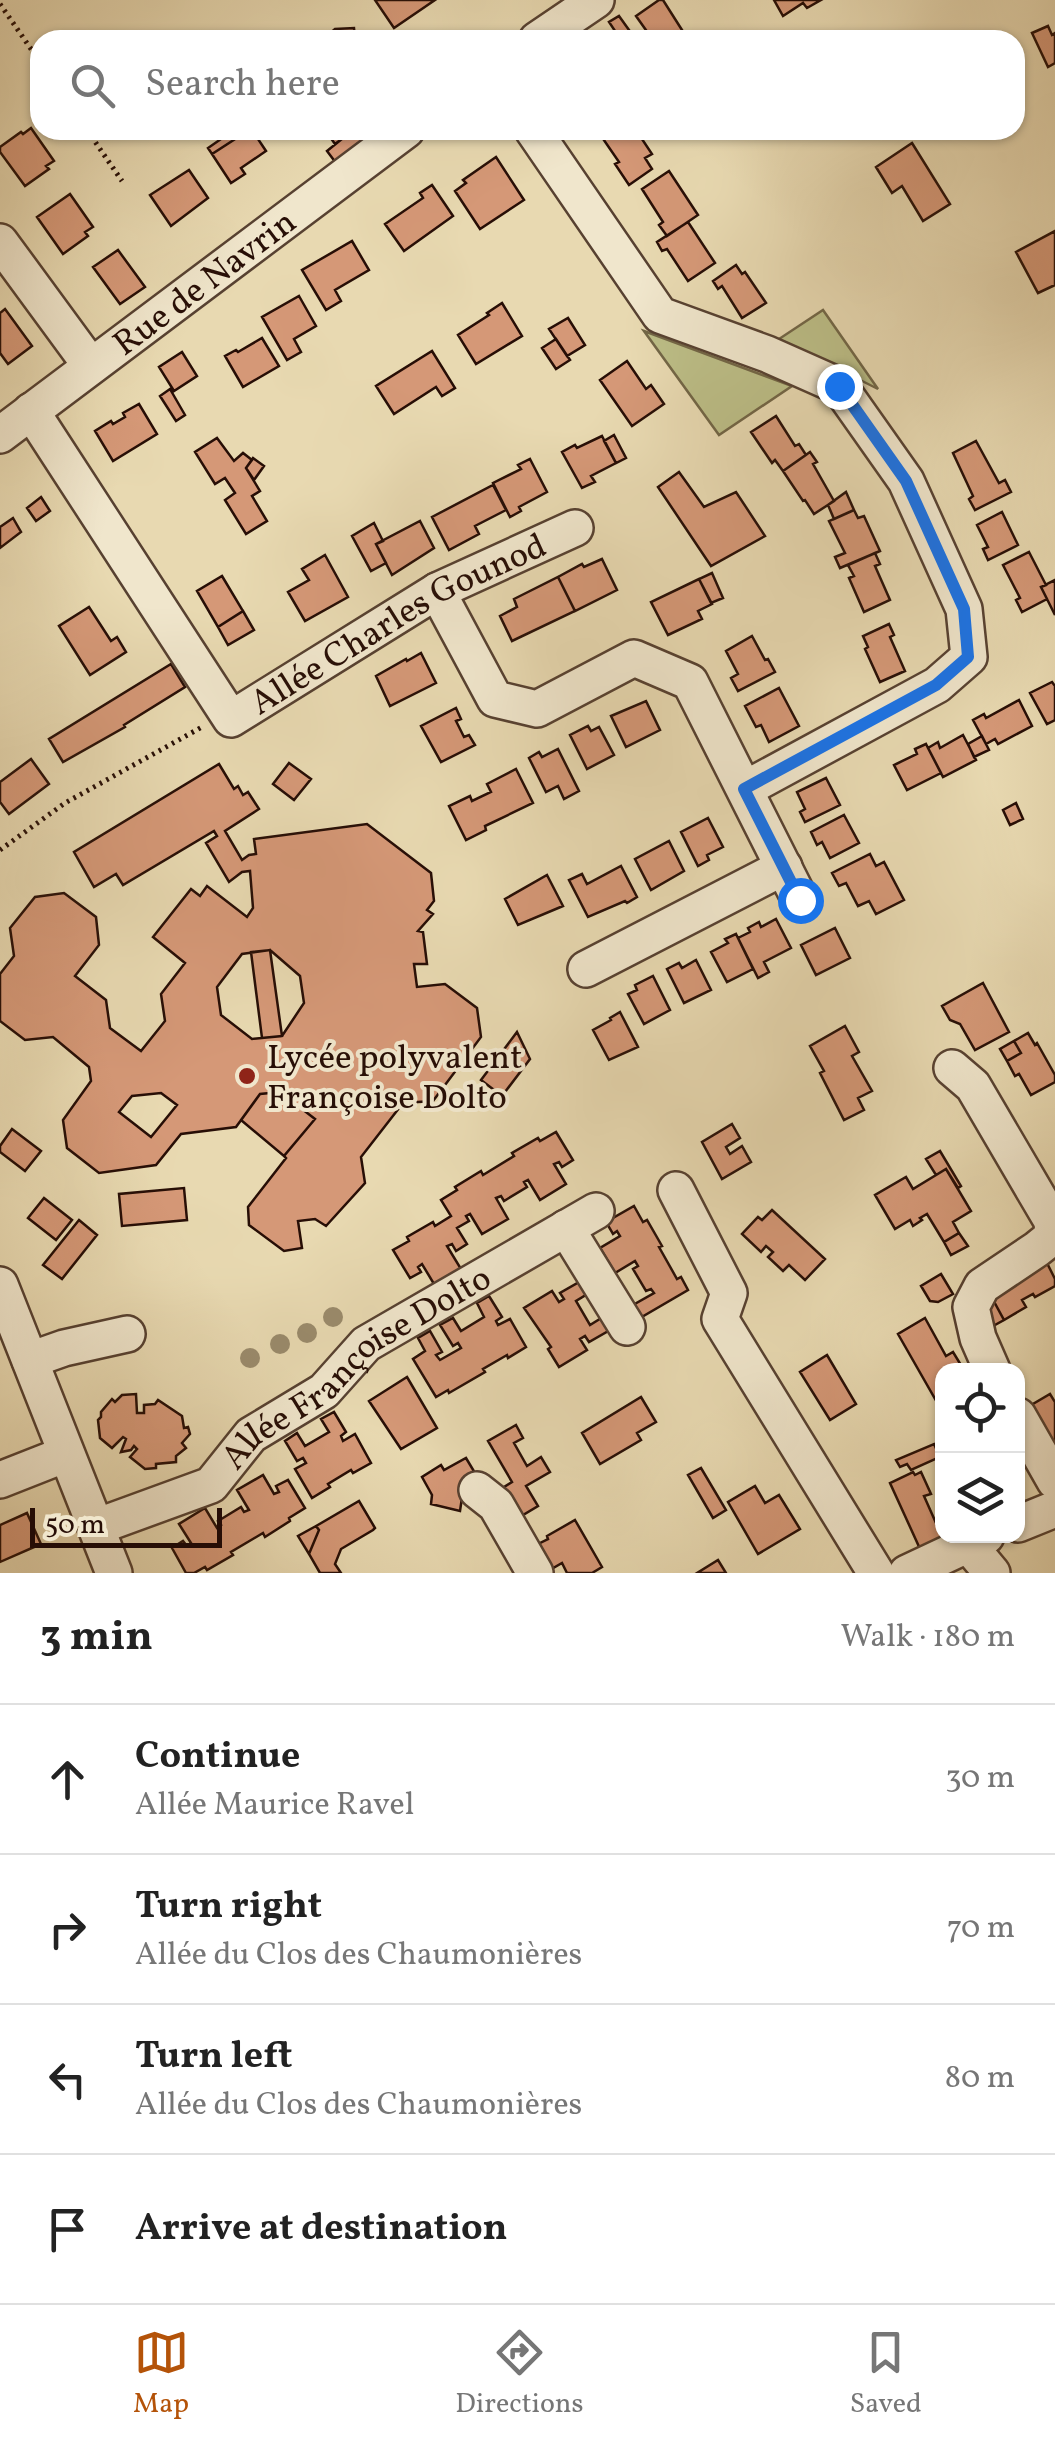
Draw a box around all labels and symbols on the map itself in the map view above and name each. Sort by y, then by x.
street label: Rue de Navrin [104,200,307,369]
route end [817,364,863,410]
street label: Allée Charles Gounod [242,523,555,728]
route start [778,878,824,924]
place label: Lycée polyvalent Françoise Dolto [267,1035,522,1123]
marker: Lycée polyvalent Françoise Dolto [236,1065,258,1087]
street label: Allée Françoise Dolto [211,1256,501,1481]
scale bar [30,1503,222,1548]

